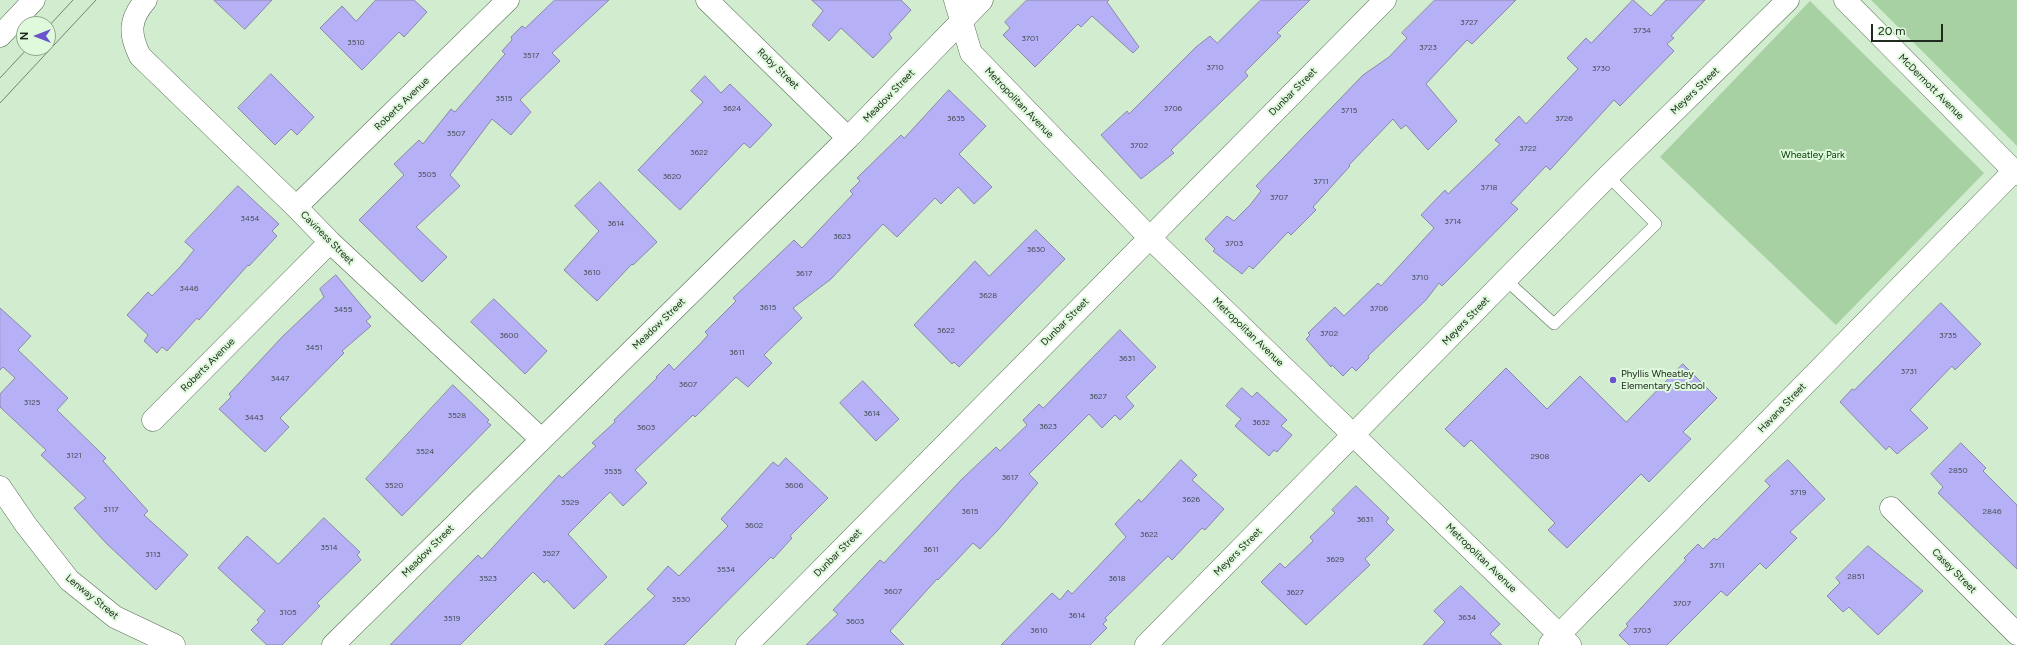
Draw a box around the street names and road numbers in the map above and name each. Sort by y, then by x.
street label: Roby Street [755,46,801,92]
street label: McDermott Avenue [1896,52,1966,122]
street label: Metropolitan Avenue [982,65,1056,141]
street label: Meyers Street [1668,65,1722,117]
street label: Dunbar Street [1267,66,1319,118]
street label: Meadow Street [861,67,917,125]
street label: Roberts Avenue [372,75,432,133]
street label: Caviness Street [298,209,356,267]
street label: Meyers Street [1440,294,1492,348]
street label: Metropolitan Avenue [1210,295,1286,369]
street label: Meadow Street [630,296,688,352]
street label: Dunbar Street [1039,296,1091,348]
street label: Roberts Avenue [178,335,238,395]
street label: Havana Street [1756,381,1808,435]
street label: Metropolitan Avenue [1443,521,1519,595]
street label: Meadow Street [399,522,457,580]
street label: Meyers Street [1212,526,1264,578]
street label: Dunbar Street [812,527,864,579]
street label: Casey Street [1929,546,1979,596]
street label: Lenway Street [63,572,121,622]

